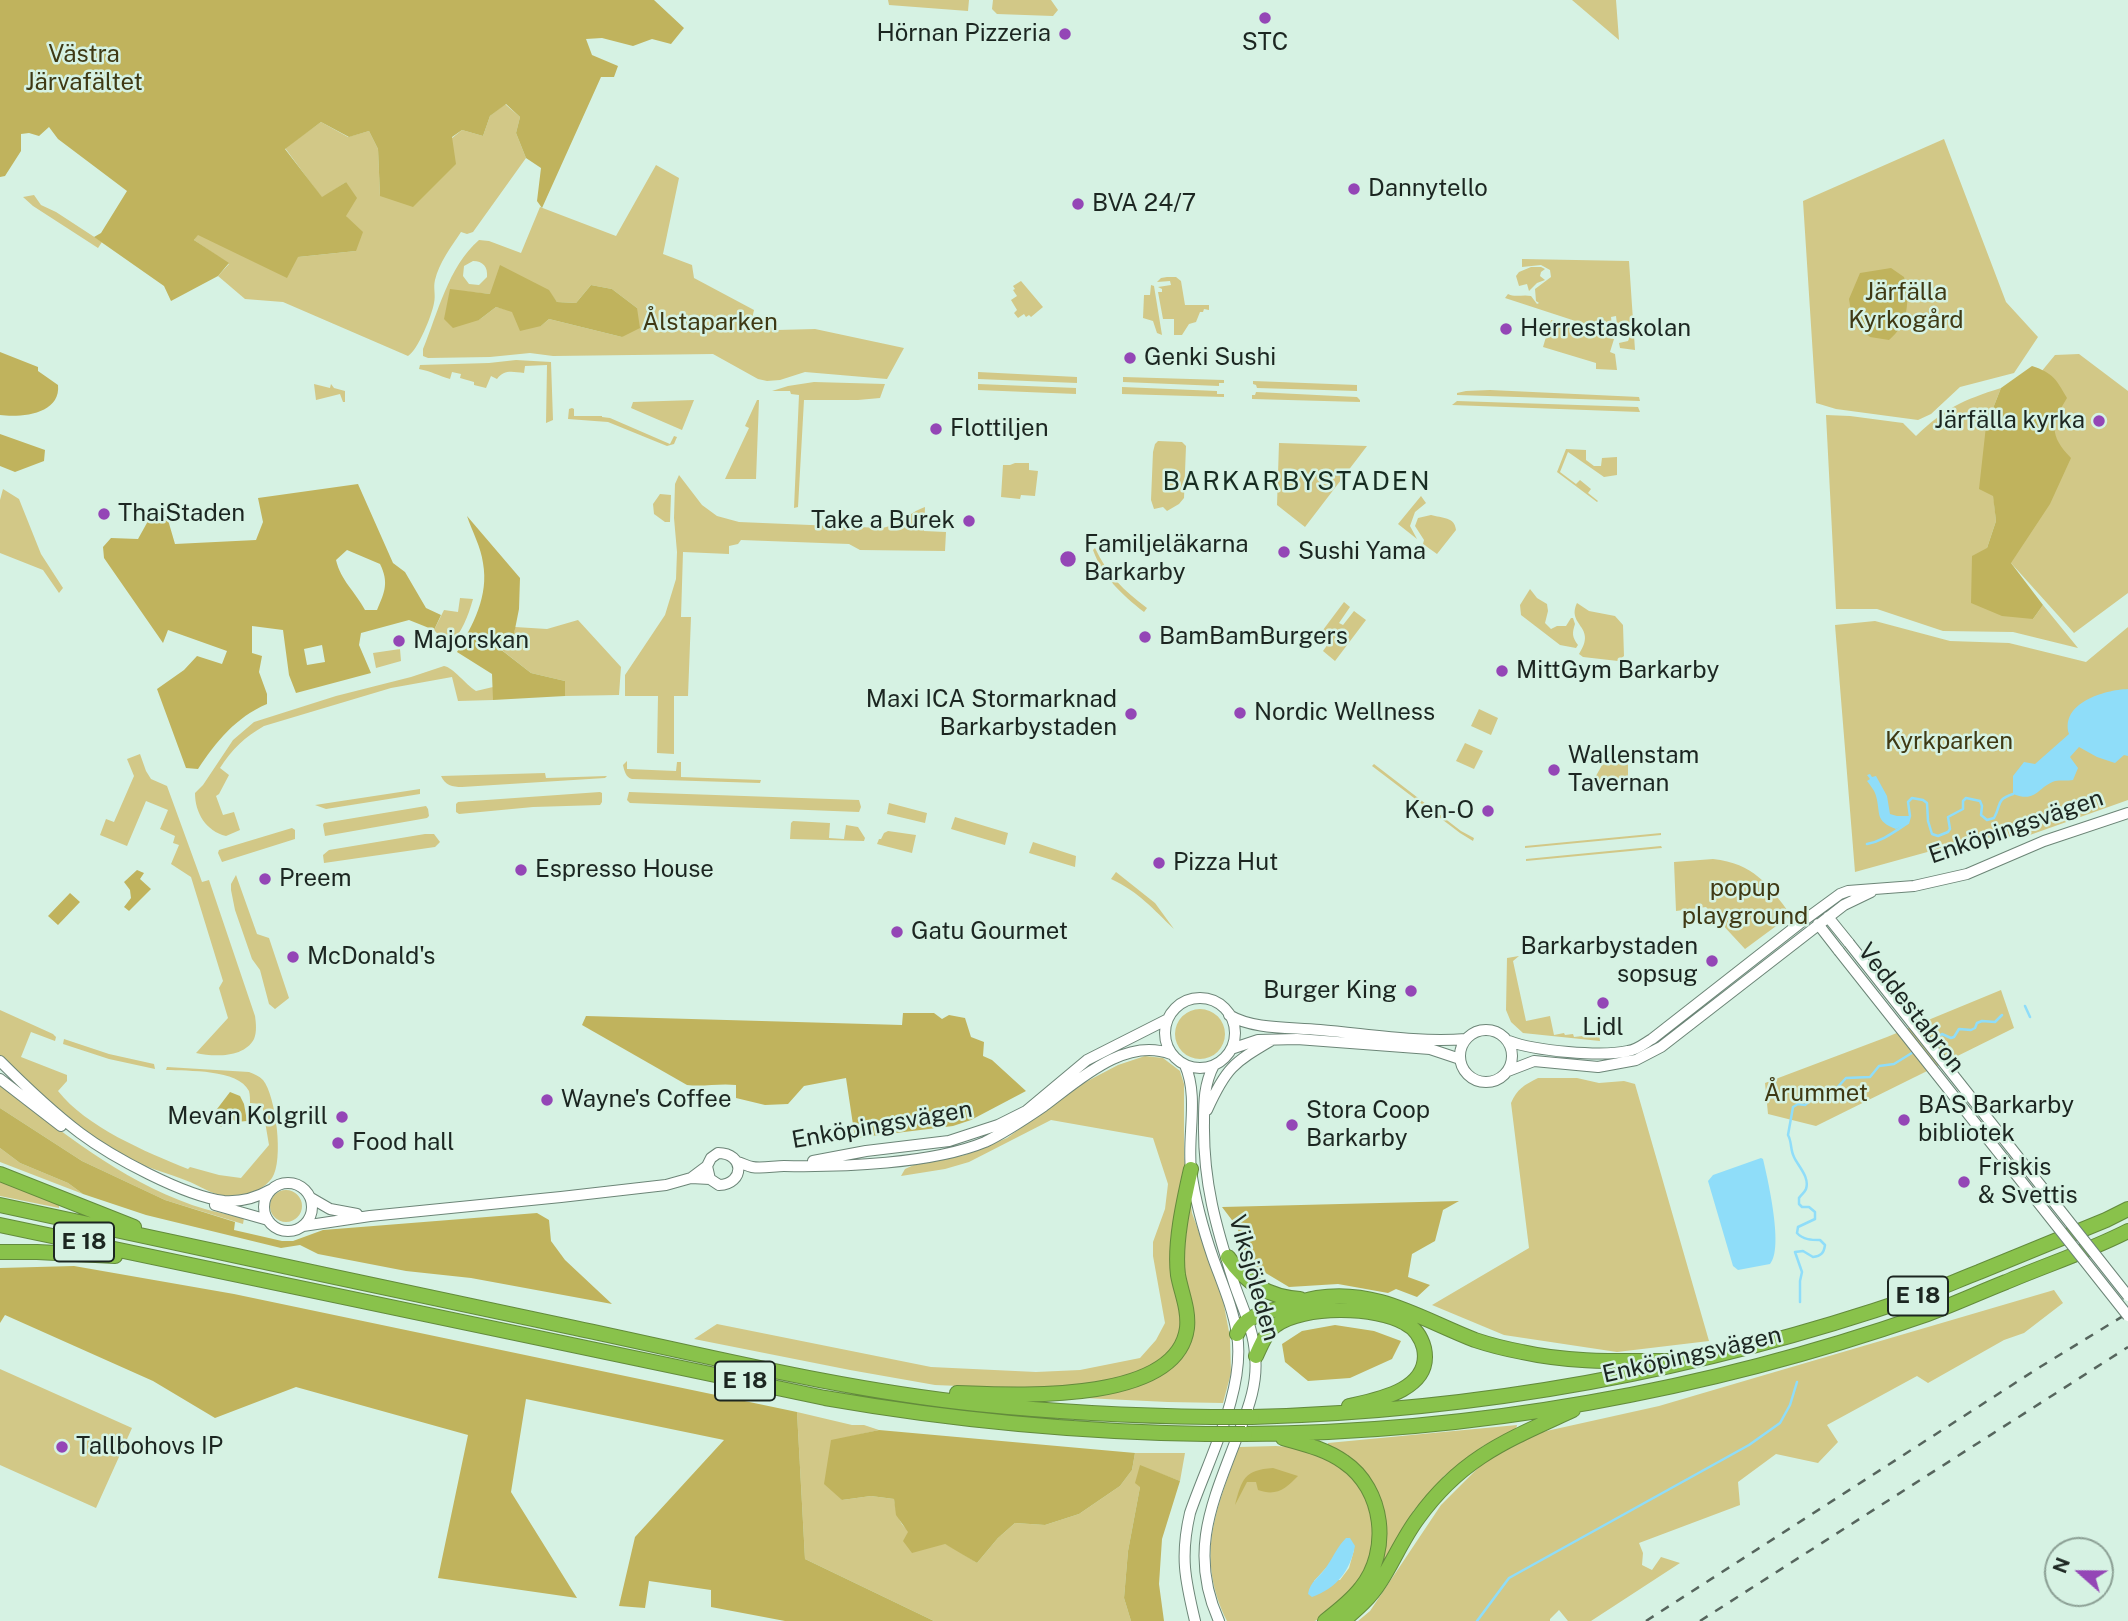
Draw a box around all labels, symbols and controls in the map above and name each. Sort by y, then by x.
marker: STC [1257,10,1273,26]
place label: Hörnan Pizzeria [876,20,1051,48]
marker: Hörnan Pizzeria [1057,26,1073,42]
place label: STC [1242,29,1288,57]
park label: Västra Järvafältet [25,41,143,97]
place label: Dannytello [1368,175,1488,203]
marker: Dannytello [1346,181,1362,197]
place label: BVA 24/7 [1092,190,1196,218]
marker: BVA 24/7 [1070,196,1086,212]
park label: Järfälla Kyrkogård [1848,279,1964,335]
park label: Ålstaparken [642,309,778,337]
place label: Herrestaskolan [1520,315,1691,343]
marker: Herrestaskolan [1498,321,1514,337]
place label: Genki Sushi [1144,344,1276,372]
marker: Genki Sushi [1122,350,1138,366]
place label: Järfälla kyrka [1934,407,2085,435]
marker: Järfälla kyrka [2091,413,2107,429]
place label: Flottiljen [950,415,1049,443]
marker: Flottiljen [928,421,944,437]
district label: BARKARBYSTADEN [1164,466,1430,498]
place label: ThaiStaden [118,500,245,528]
marker: ThaiStaden [96,506,112,522]
place label: Take a Burek [811,507,955,535]
marker: Take a Burek [961,513,977,529]
place label: Familjeläkarna Barkarby [1084,531,1249,587]
place label: Sushi Yama [1298,538,1426,566]
marker: Sushi Yama [1276,544,1292,560]
marker: Familjeläkarna Barkarby [1058,549,1078,569]
place label: BamBamBurgers [1159,623,1348,651]
place label: Majorskan [413,627,529,655]
marker: BamBamBurgers [1137,629,1153,645]
marker: Majorskan [391,633,407,649]
place label: MittGym Barkarby [1516,657,1719,685]
marker: MittGym Barkarby [1494,663,1510,679]
place label: Maxi ICA Stormarknad Barkarbystaden [866,686,1117,742]
place label: Nordic Wellness [1254,699,1435,727]
marker: Nordic Wellness [1232,705,1248,721]
marker: Maxi ICA Stormarknad Barkarbystaden [1123,706,1139,722]
park label: Kyrkparken [1885,728,2013,756]
place label: Wallenstam Tavernan [1568,742,1699,798]
marker: Wallenstam Tavernan [1546,762,1562,778]
street label: Enköpingsvägen [1925,784,2107,870]
place label: Ken-O [1404,797,1474,825]
marker: Ken-O [1480,803,1496,819]
place label: Pizza Hut [1173,849,1278,877]
marker: Pizza Hut [1151,855,1167,871]
place label: Espresso House [535,856,714,884]
marker: Espresso House [513,862,529,878]
place label: Preem [279,865,351,893]
marker: Preem [257,871,273,887]
park label: popup playground [1682,875,1808,931]
place label: Gatu Gourmet [911,918,1068,946]
marker: Gatu Gourmet [889,924,905,940]
place label: Barkarbystaden sopsug [1521,933,1698,989]
street label: Veddestabron [1852,938,1970,1078]
place label: McDonald's [307,943,435,971]
marker: McDonald's [285,949,301,965]
marker: Barkarbystaden sopsug [1704,953,1720,969]
place label: Burger King [1263,977,1397,1005]
marker: Burger King [1403,983,1419,999]
marker: Lidl [1595,995,1611,1011]
place label: Lidl [1582,1014,1624,1042]
park label: Årummet [1764,1080,1868,1108]
place label: Wayne's Coffee [561,1086,732,1114]
marker: Wayne's Coffee [539,1092,555,1108]
place label: BAS Barkarby bibliotek [1918,1092,2074,1148]
street label: Enköpingsvägen [789,1095,975,1155]
place label: Stora Coop Barkarby [1306,1097,1430,1153]
place label: Mevan Kolgrill [167,1103,328,1131]
marker: Mevan Kolgrill [334,1109,350,1125]
marker: BAS Barkarby bibliotek [1896,1112,1912,1128]
marker: Stora Coop Barkarby [1284,1117,1300,1133]
place label: Food hall [352,1129,454,1157]
marker: Food hall [330,1135,346,1151]
place label: Friskis & Svettis [1978,1154,2078,1210]
marker: Friskis & Svettis [1956,1174,1972,1190]
street label: Viksjöleden [1222,1212,1286,1344]
road number: E 18 [54,1222,114,1261]
road number: E 18 [1888,1276,1948,1316]
street label: Enköpingsvägen [1600,1320,1784,1390]
road number: E 18 [715,1362,775,1400]
place label: Tallbohovs IP [76,1433,223,1461]
marker: Tallbohovs IP [54,1439,70,1455]
north arrow [2044,1537,2114,1607]
text: N [2048,1554,2074,1576]

